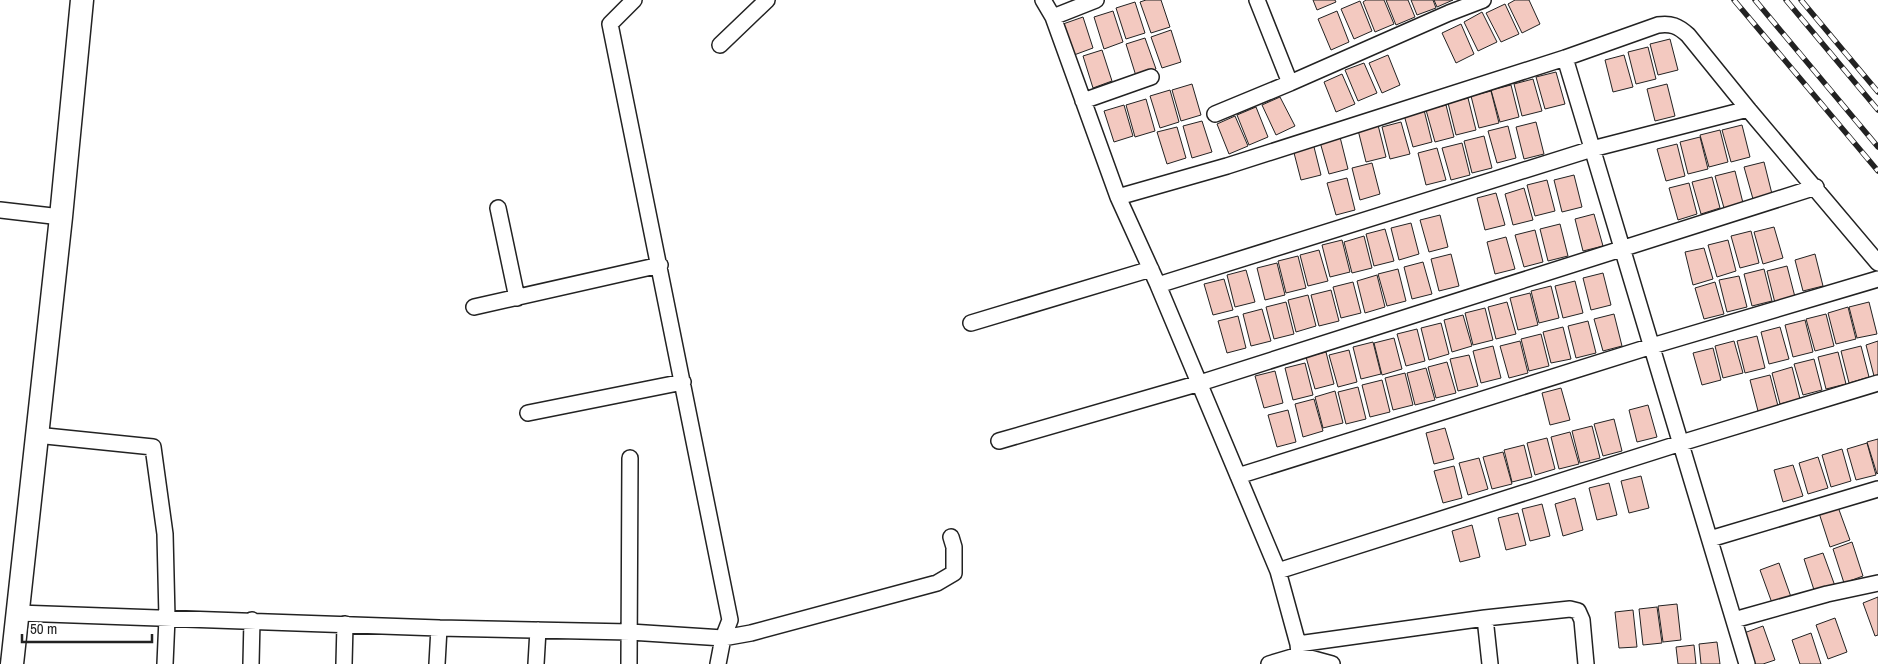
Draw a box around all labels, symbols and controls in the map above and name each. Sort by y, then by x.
scale bar [22,612,152,644]
text: 50 m [30,618,57,639]

